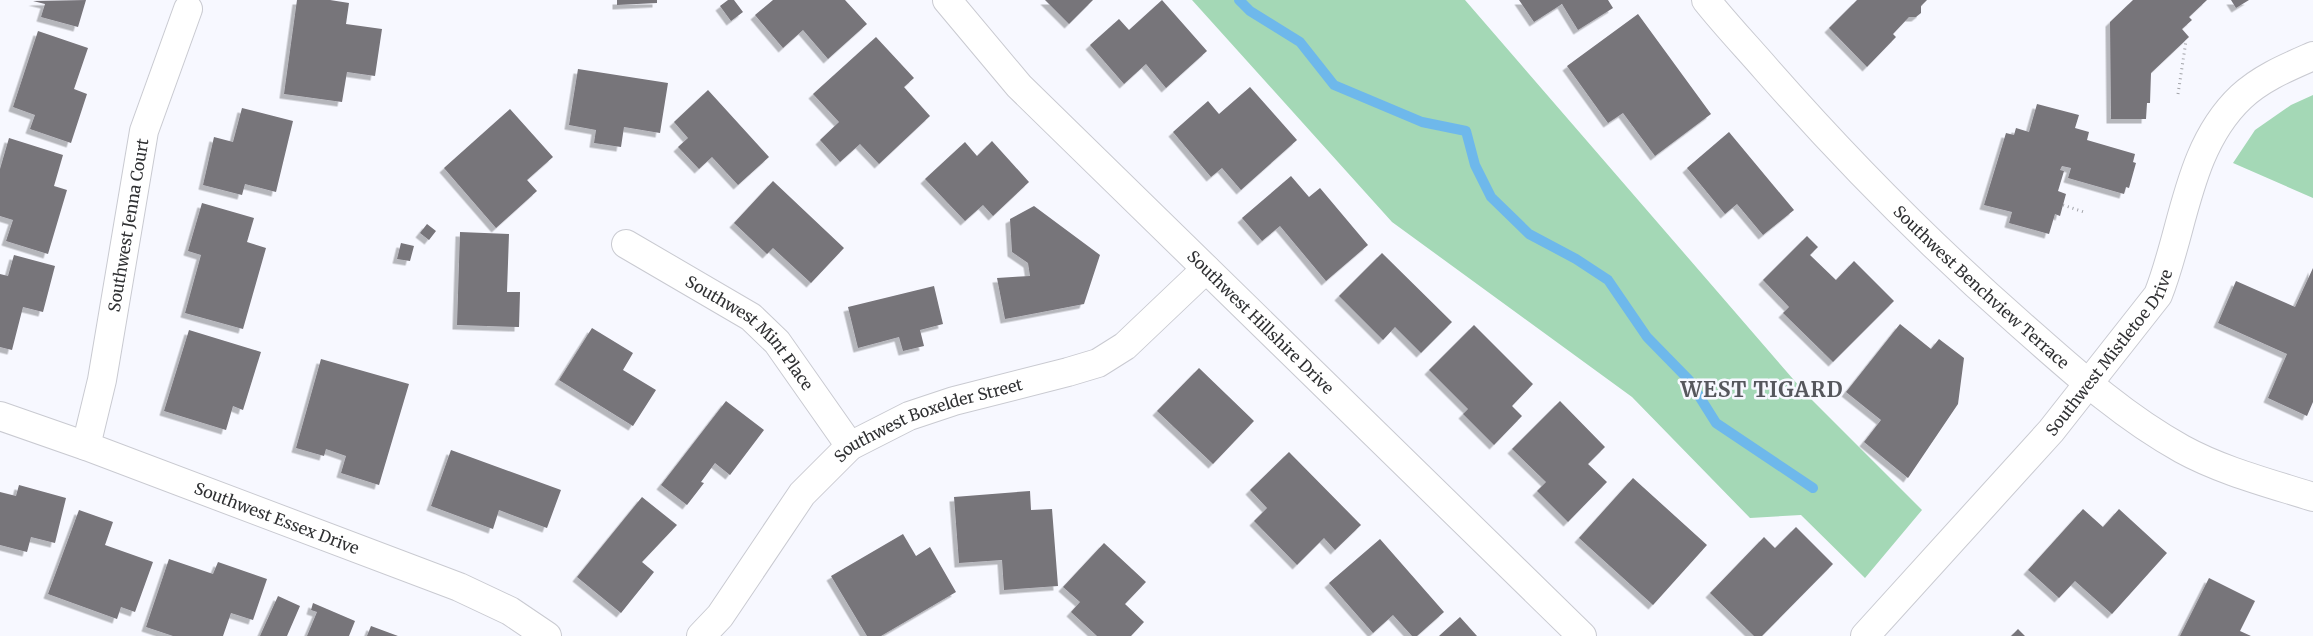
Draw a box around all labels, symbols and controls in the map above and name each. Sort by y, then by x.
street label: Southwest Jenna Court [104,136,153,313]
street label: Southwest Benchview Terrace [1889,201,2073,373]
street label: Southwest Hillshire Drive [1183,246,1338,398]
street label: Southwest Mistletoe Drive [2041,267,2176,440]
street label: Southwest Mint Place [682,271,818,394]
street label: Southwest Boxelder Street [830,374,1025,466]
district label: WEST TIGARD [1680,376,1844,403]
street label: Southwest Essex Drive [192,478,362,558]

